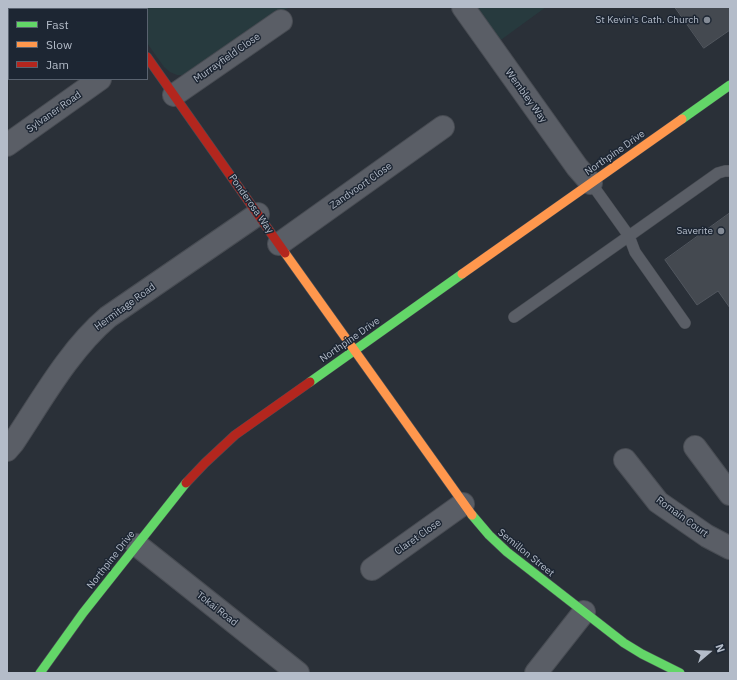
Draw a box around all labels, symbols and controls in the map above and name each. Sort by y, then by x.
legend [8,8,148,80]
place label: St Kevin's Cath. Church [596,14,699,26]
marker: St Kevin's Cath. Church [702,15,712,25]
text: Fast [46,17,69,32]
street label: Murrayfield Close [191,31,263,85]
text: Slow [46,37,72,52]
text: Jam [46,57,69,72]
street label: Wembley Way [503,67,549,125]
street label: Sylvaner Road [24,89,84,135]
street label: Northpine Drive [583,128,647,178]
street label: Zandvoort Close [328,160,394,212]
street label: Ponderosa Way [226,172,276,236]
place label: Saverite [676,225,713,237]
marker: Saverite [716,226,726,236]
street label: Hermitage Road [92,281,158,333]
street label: Northpine Drive [318,315,382,365]
street label: Romain Court [654,494,710,540]
street label: Claret Close [392,517,444,557]
street label: Semillon Street [495,527,557,579]
street label: Northpine Drive [85,528,137,592]
street label: Tokai Road [194,589,240,629]
north arrow [689,632,729,672]
text: N [712,642,728,654]

